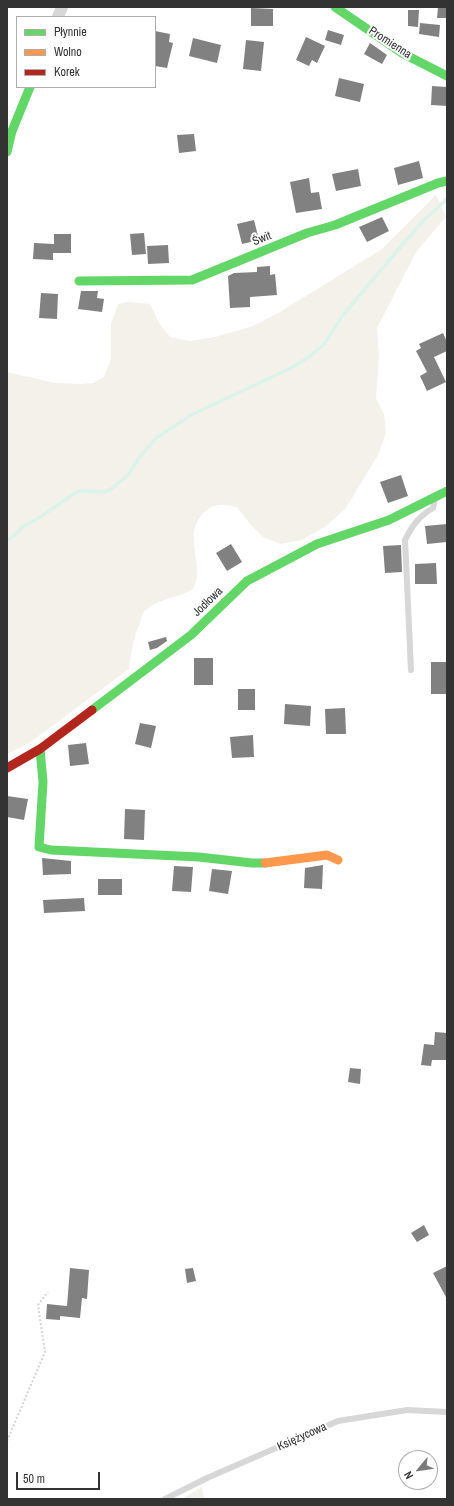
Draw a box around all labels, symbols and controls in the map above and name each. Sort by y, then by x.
legend [16,16,156,88]
text: Płynnie [54,24,87,40]
street label: Promienna [366,24,414,62]
text: Wolno [54,44,82,60]
text: Korek [54,64,80,80]
street label: Świt [250,229,274,249]
street label: Jodłowa [190,584,226,620]
street label: Księżycowa [275,1420,329,1454]
north arrow [398,1450,438,1490]
scale bar [18,1464,102,1490]
text: N [401,1469,416,1482]
text: 50 m [23,1471,45,1487]

